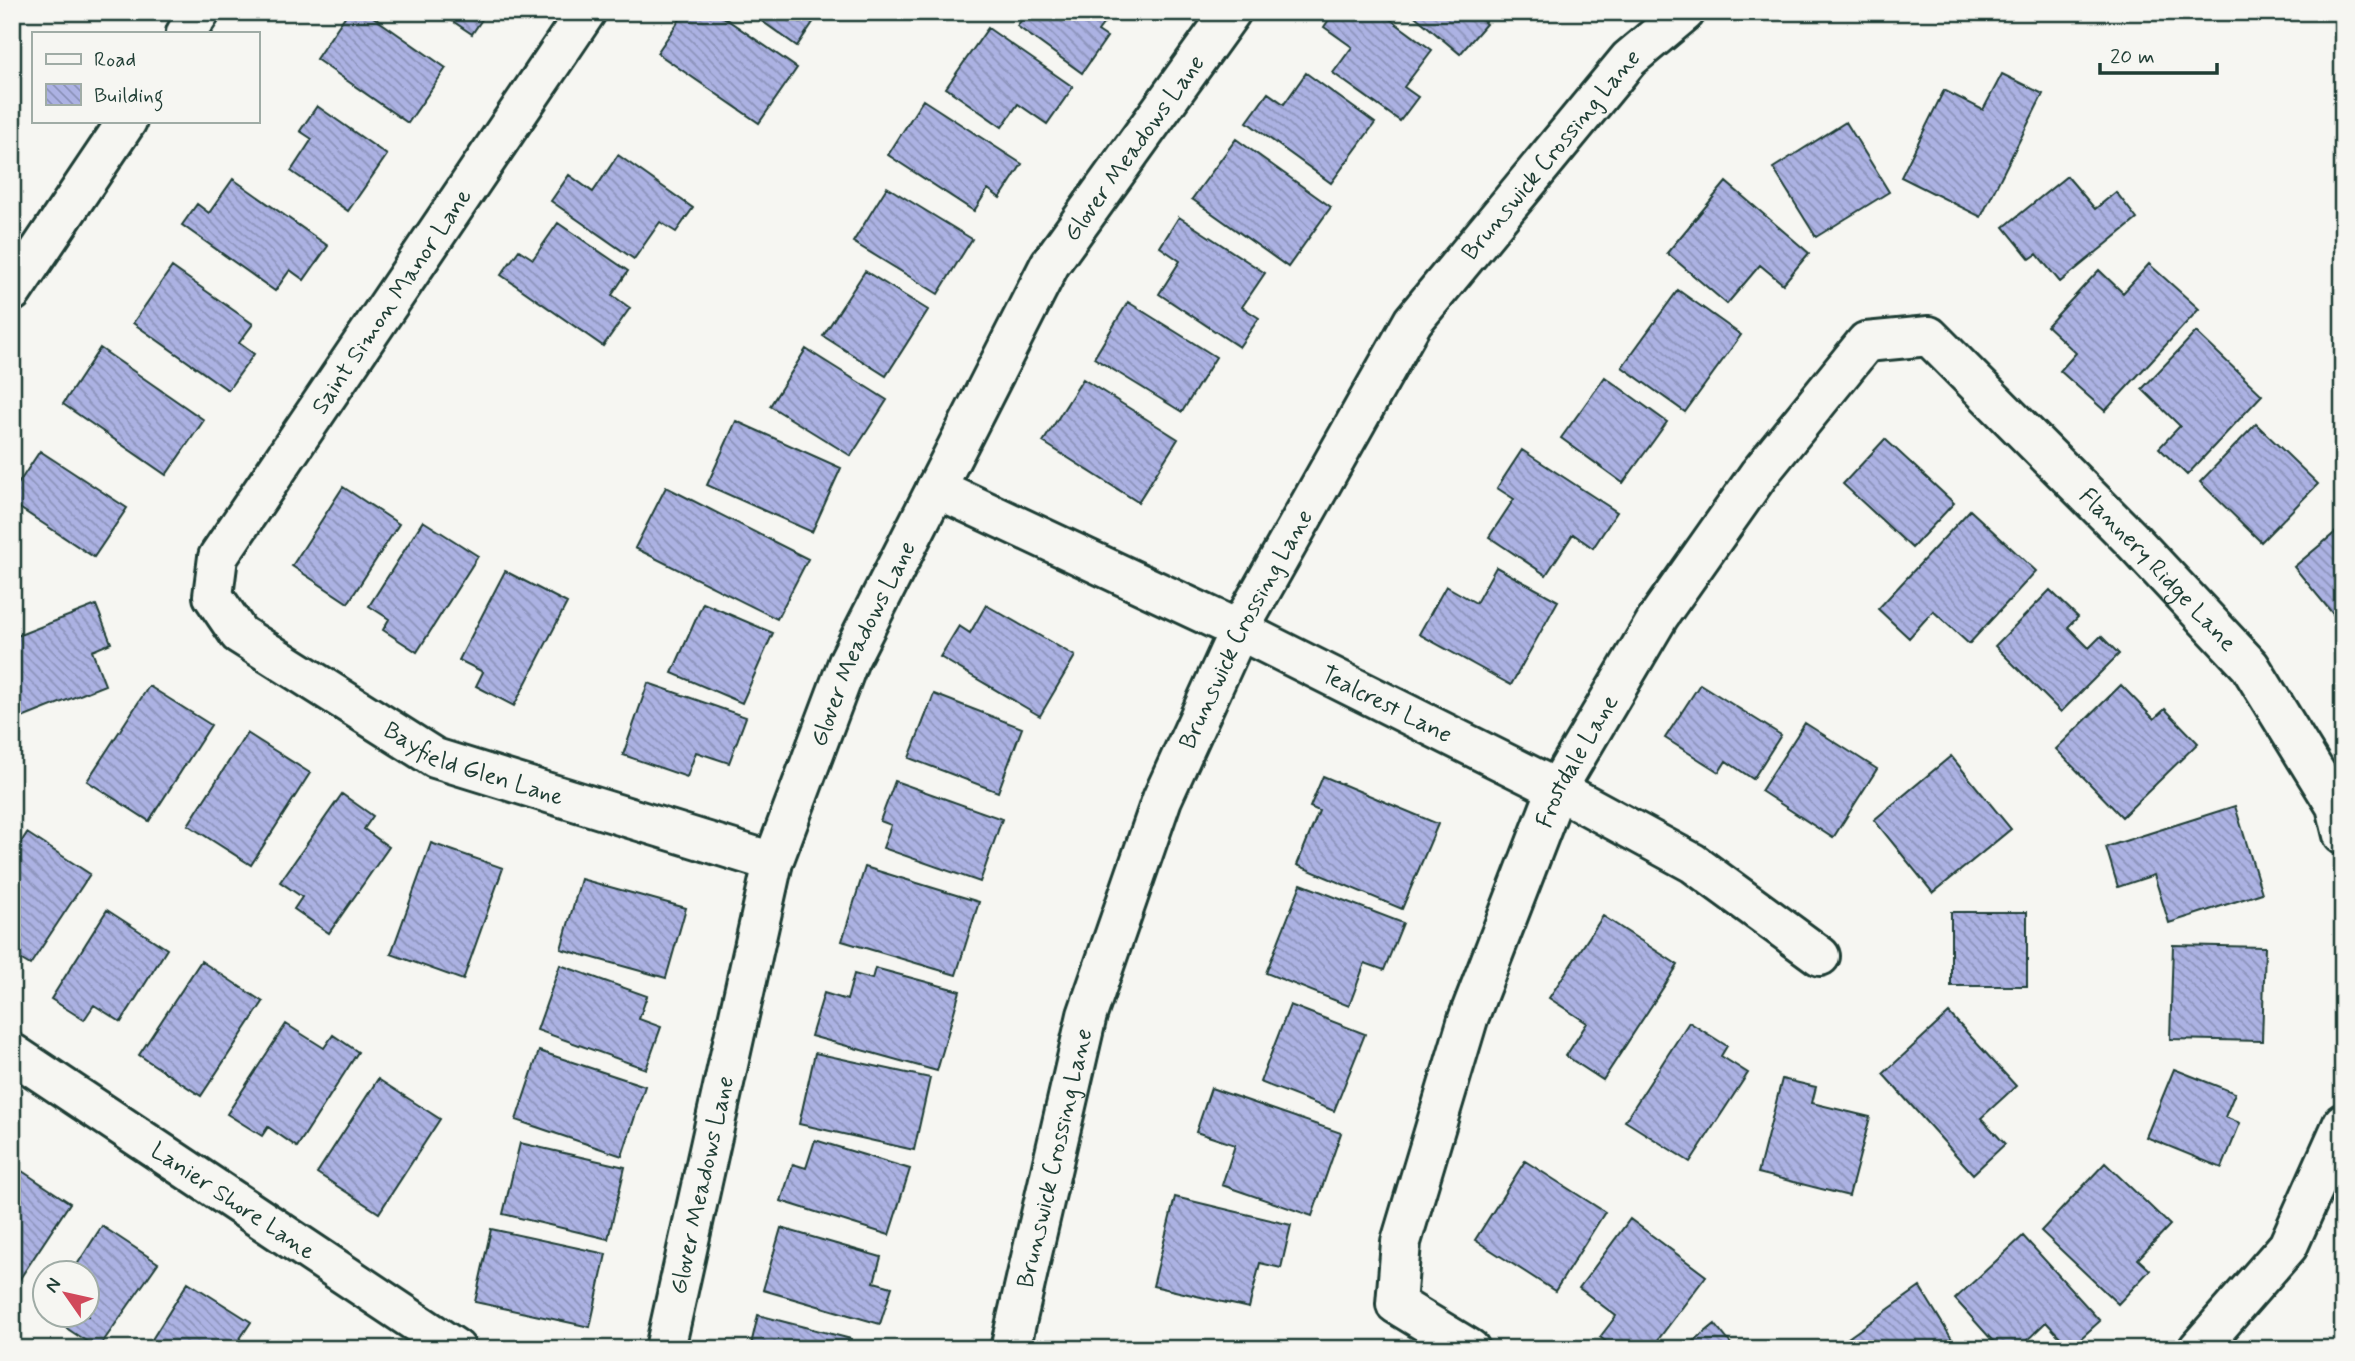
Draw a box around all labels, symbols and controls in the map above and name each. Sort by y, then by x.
legend [32,32,259,122]
scale bar [2100,32,2217,76]
street label: Brunswick Crossing Lane [1455,42,1647,267]
text: 20 m [2110,43,2155,71]
text: Road [94,46,136,74]
street label: Glover Meadows Lane [1057,49,1212,248]
text: Building [94,82,164,112]
street label: Saint Simon Manor Lane [305,183,480,421]
street label: Flannery Ridge Lane [2072,482,2243,659]
street label: Brunswick Crossing Lane [1173,504,1321,754]
street label: Glover Meadows Lane [804,536,924,751]
street label: Tealcrest Lane [1315,659,1457,751]
street label: Frostdale Lane [1530,689,1626,832]
street label: Bayfield Glen Lane [377,715,567,814]
street label: Brunswick Crossing Lane [1011,1026,1100,1291]
street label: Glover Meadows Lane [664,1073,742,1297]
street label: Lanier Shore Lane [144,1136,321,1268]
north arrow [32,1260,102,1330]
text: N [39,1273,67,1298]

